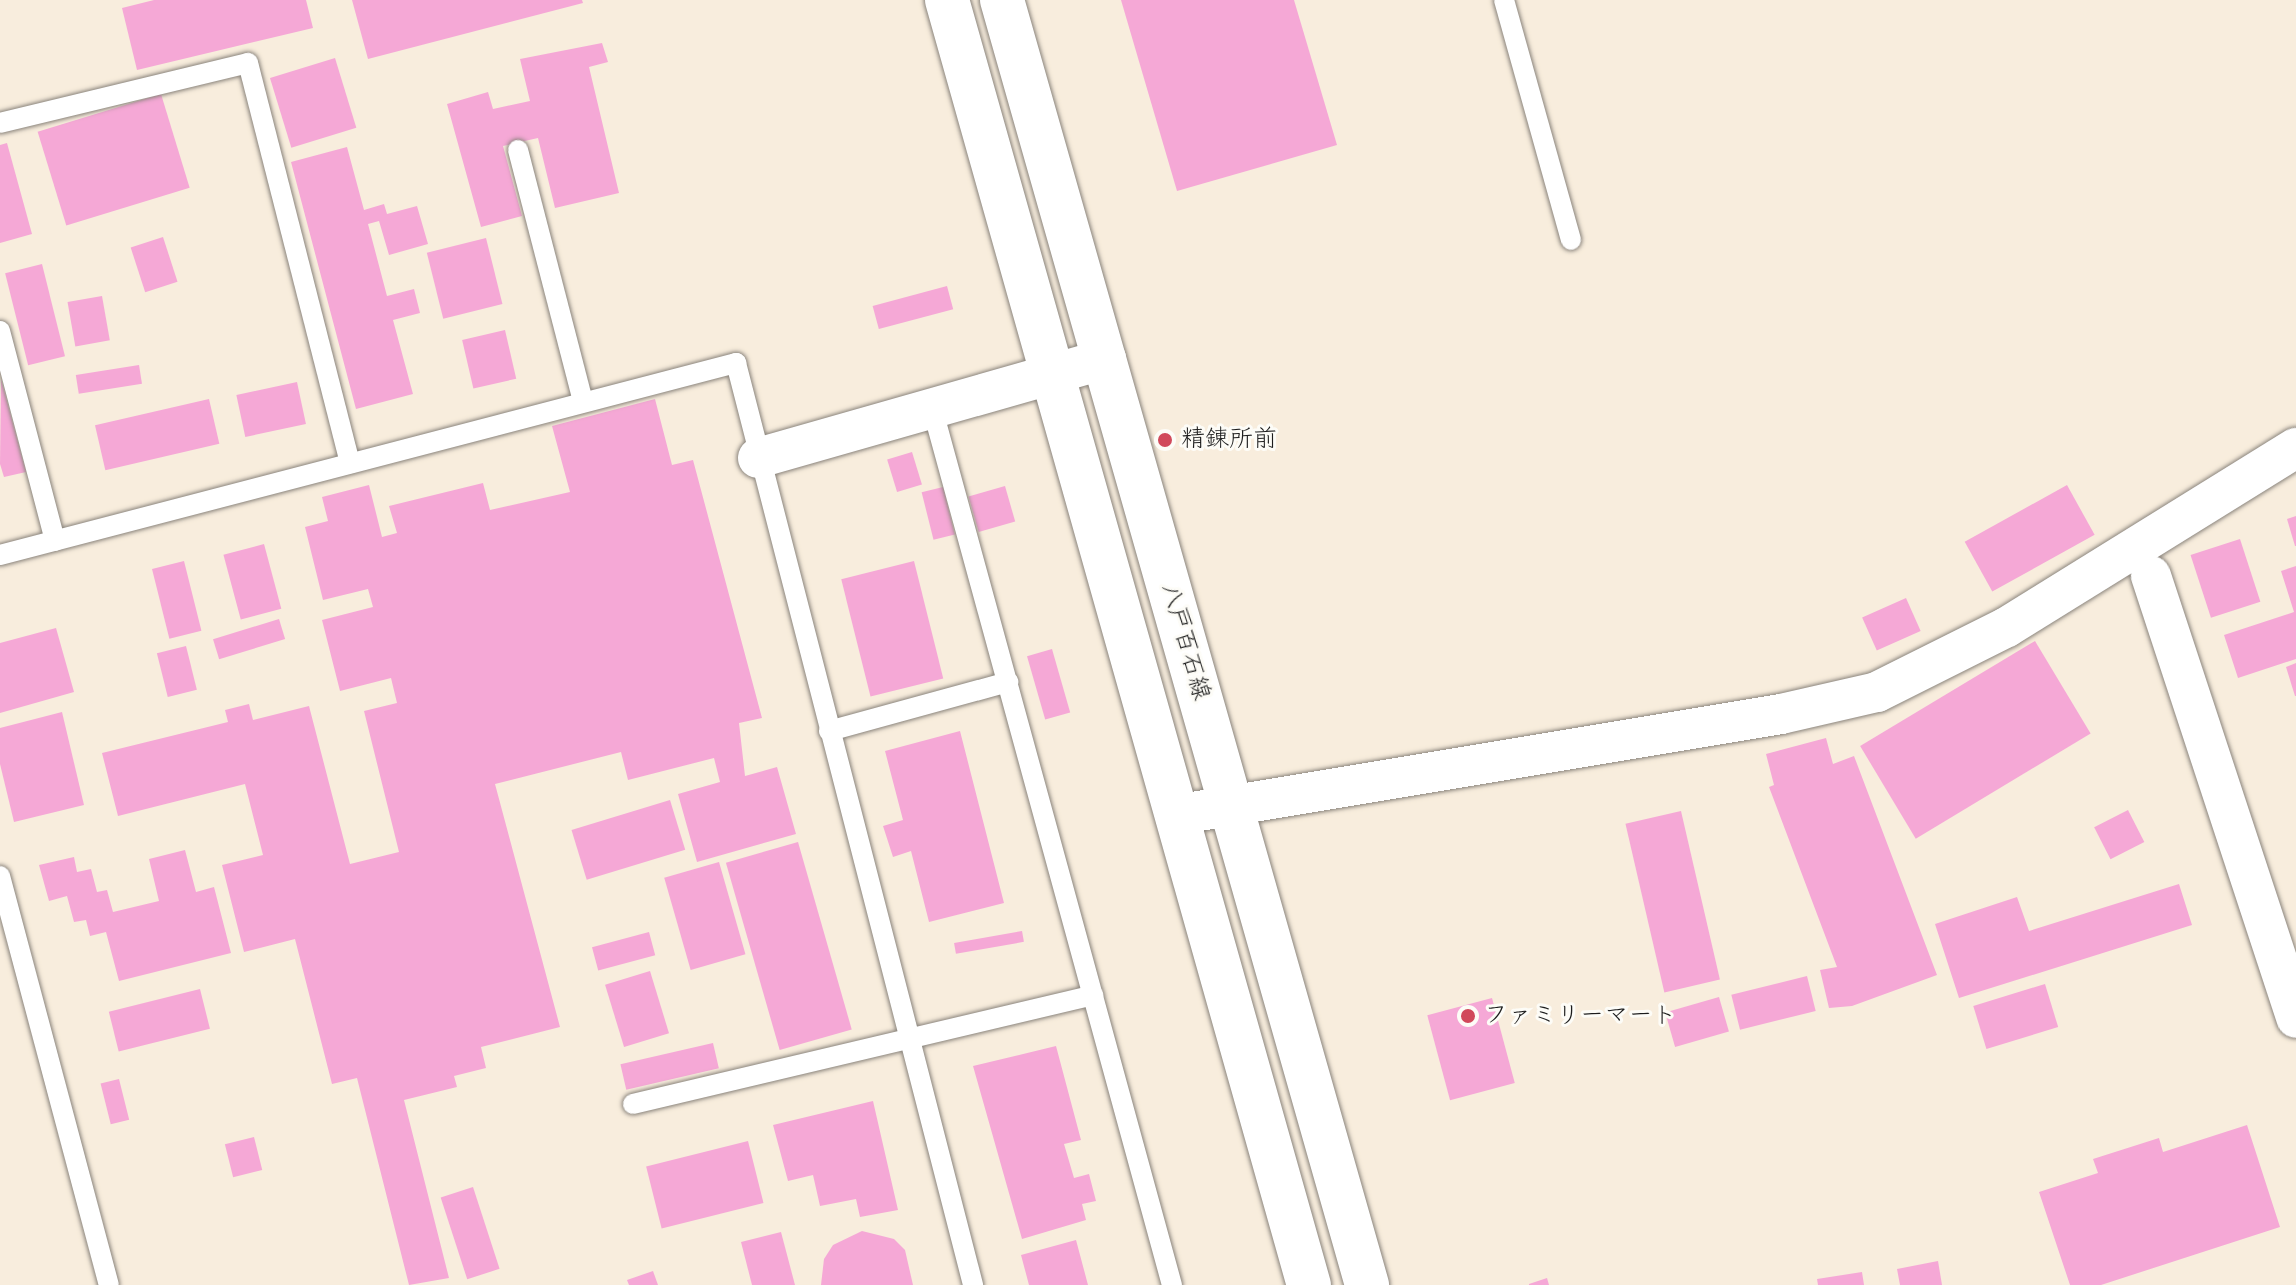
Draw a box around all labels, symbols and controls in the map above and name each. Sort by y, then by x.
place label: 精錬所前 [1181,426,1277,454]
marker: 精錬所前 [1156,431,1174,449]
street label: 八戸百石線 [1155,580,1215,704]
place label: ファミリーマート [1484,1002,1676,1030]
marker: ファミリーマート [1459,1007,1477,1025]

